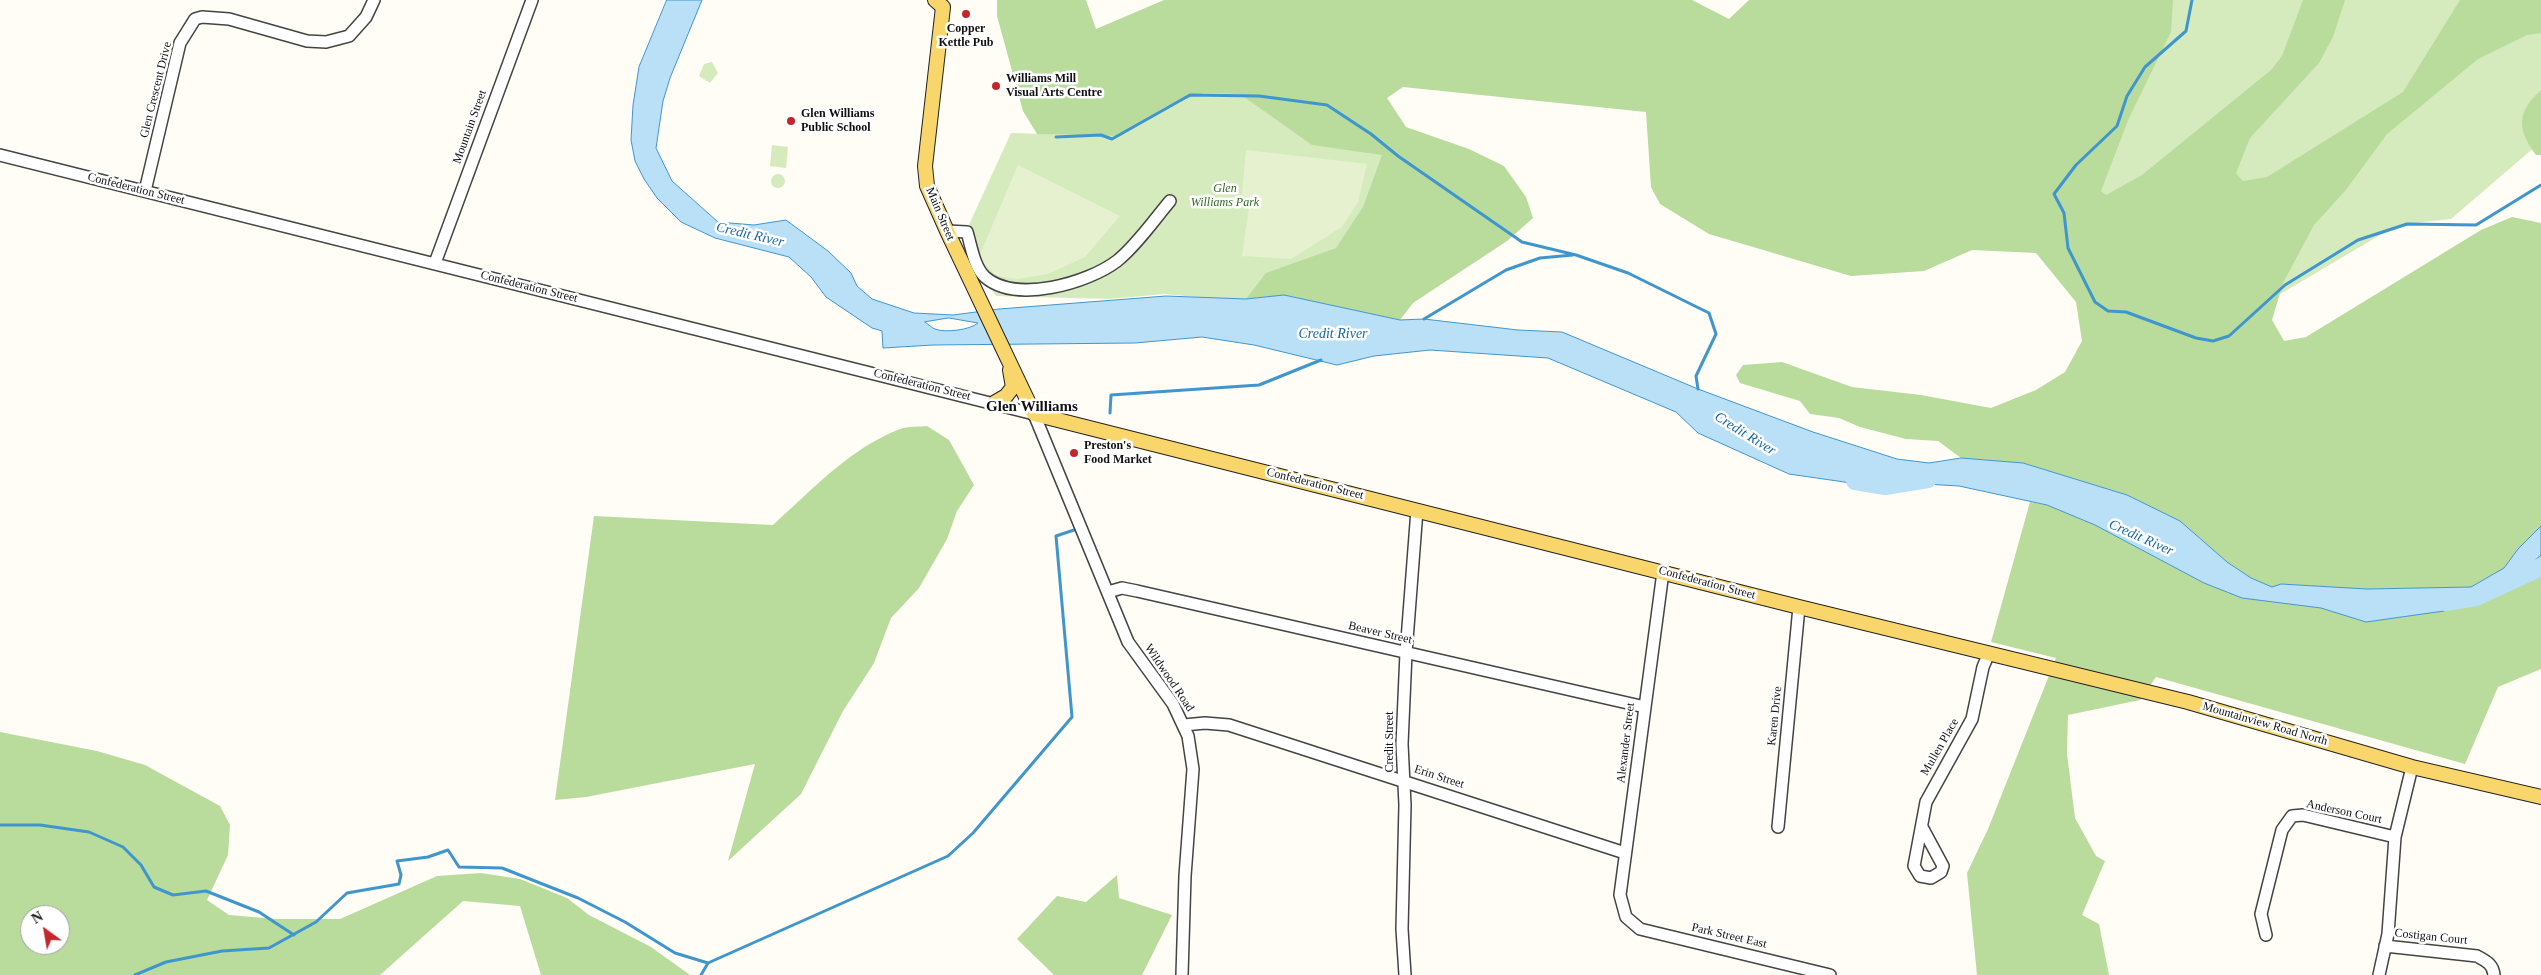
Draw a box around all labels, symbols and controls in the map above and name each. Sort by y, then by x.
marker: Copper Kettle Pub [960,8,972,20]
place label: Copper Kettle Pub [939,22,993,50]
street label: Glen Crescent Drive [137,40,175,140]
place label: Williams Mill Visual Arts Centre [1006,72,1102,100]
marker: Williams Mill Visual Arts Centre [990,80,1002,92]
street label: Mountain Street [450,88,490,166]
place label: Glen Williams Public School [801,107,874,135]
marker: Glen Williams Public School [785,115,797,127]
street label: Confederation Street [86,170,186,208]
park label: Glen Williams Park [1191,182,1259,210]
street label: Main Street [922,185,958,243]
water label: Credit River [714,219,786,251]
street label: Confederation Street [479,268,579,306]
water label: Credit River [1298,326,1368,342]
street label: Confederation Street [872,366,972,404]
district label: Glen Williams [986,398,1078,416]
water label: Credit River [1711,409,1779,459]
place label: Preston's Food Market [1084,439,1152,467]
marker: Preston's Food Market [1068,447,1080,459]
street label: Confederation Street [1265,465,1365,503]
water label: Credit River [2106,516,2176,560]
street label: Confederation Street [1657,563,1757,603]
street label: Beaver Street [1347,619,1413,647]
street label: Wildwood Road [1141,641,1197,715]
street label: Karen Drive [1765,686,1785,746]
street label: Mountainview Road North [2201,699,2329,749]
street label: Alexander Street [1614,702,1638,784]
street label: Credit Street [1383,712,1397,772]
street label: Mullen Place [1918,716,1962,778]
street label: Erin Street [1412,762,1466,792]
street label: Anderson Court [2305,797,2383,827]
north arrow [20,905,70,955]
text: N [29,909,46,927]
street label: Park Street East [1690,920,1768,952]
street label: Costigan Court [2394,926,2468,948]

